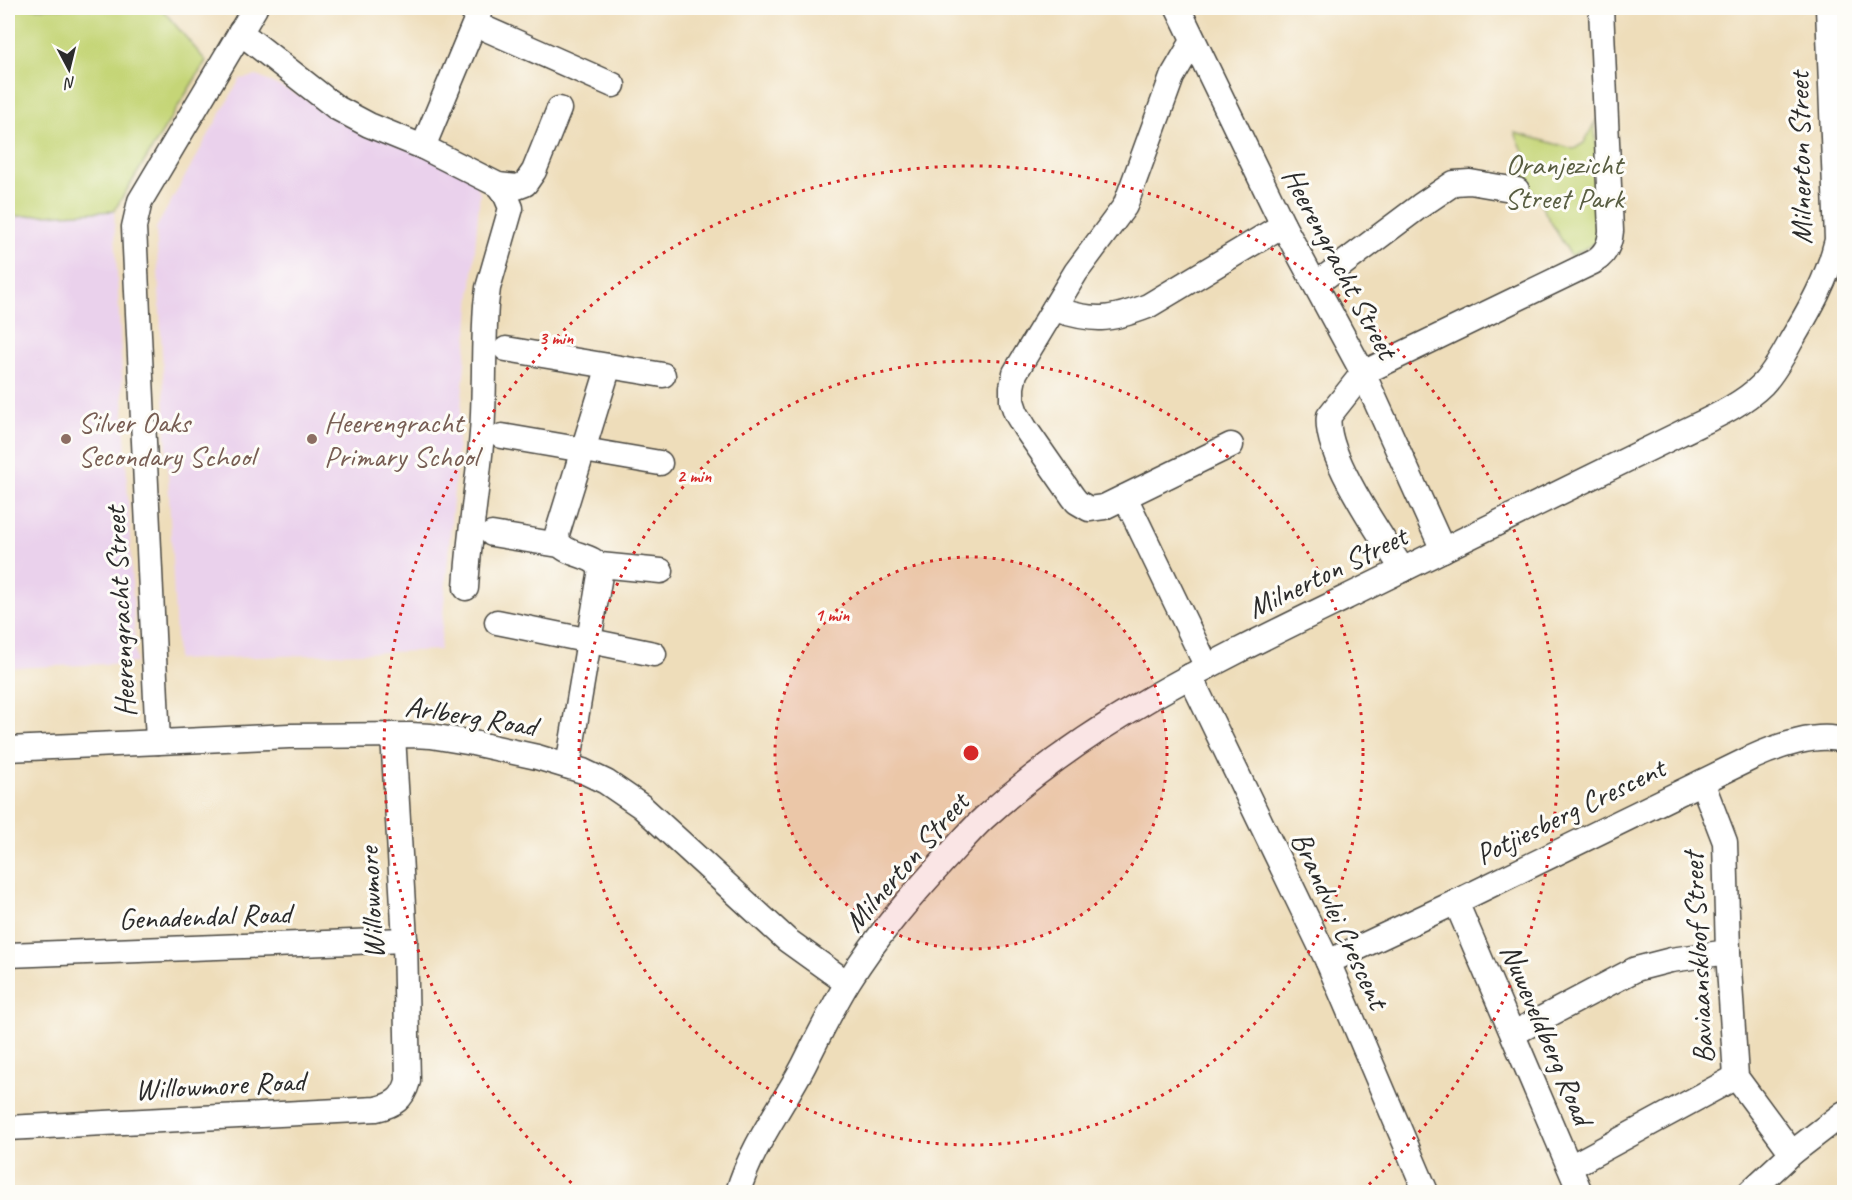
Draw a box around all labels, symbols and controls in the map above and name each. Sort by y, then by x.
north arrow [39,39,99,99]
street label: Milnerton Street [1779,68,1821,245]
text: N [62,72,77,94]
park label: Oranjezicht Street Park [1504,145,1626,217]
street label: Heerengracht Street [1274,161,1408,368]
text: 3 min [539,327,574,349]
place label: Silver Oaks Secondary School [78,403,260,475]
place label: Heerengracht Primary School [324,403,483,475]
marker: Silver Oaks Secondary School [59,432,73,446]
marker: Heerengracht Primary School [305,432,319,446]
text: 2 min [677,465,712,487]
street label: Heerengracht Street [95,503,144,718]
street label: Milnerton Street [1241,516,1416,627]
text: 1 min [815,604,850,626]
street label: Arlberg Road [403,687,544,746]
centre of rings [961,743,981,763]
street label: Potjiesberg Crescent [1469,747,1674,873]
street label: Milnerton Street [835,782,979,940]
street label: Brandvlei Crescent [1282,825,1399,1017]
street label: Willowmore [349,844,393,960]
street label: Baviaanskloof Street [1673,847,1723,1065]
street label: Genadendal Road [118,894,296,938]
street label: Nuweveldberg Road [1492,938,1604,1134]
street label: Willowmore Road [134,1061,310,1108]

